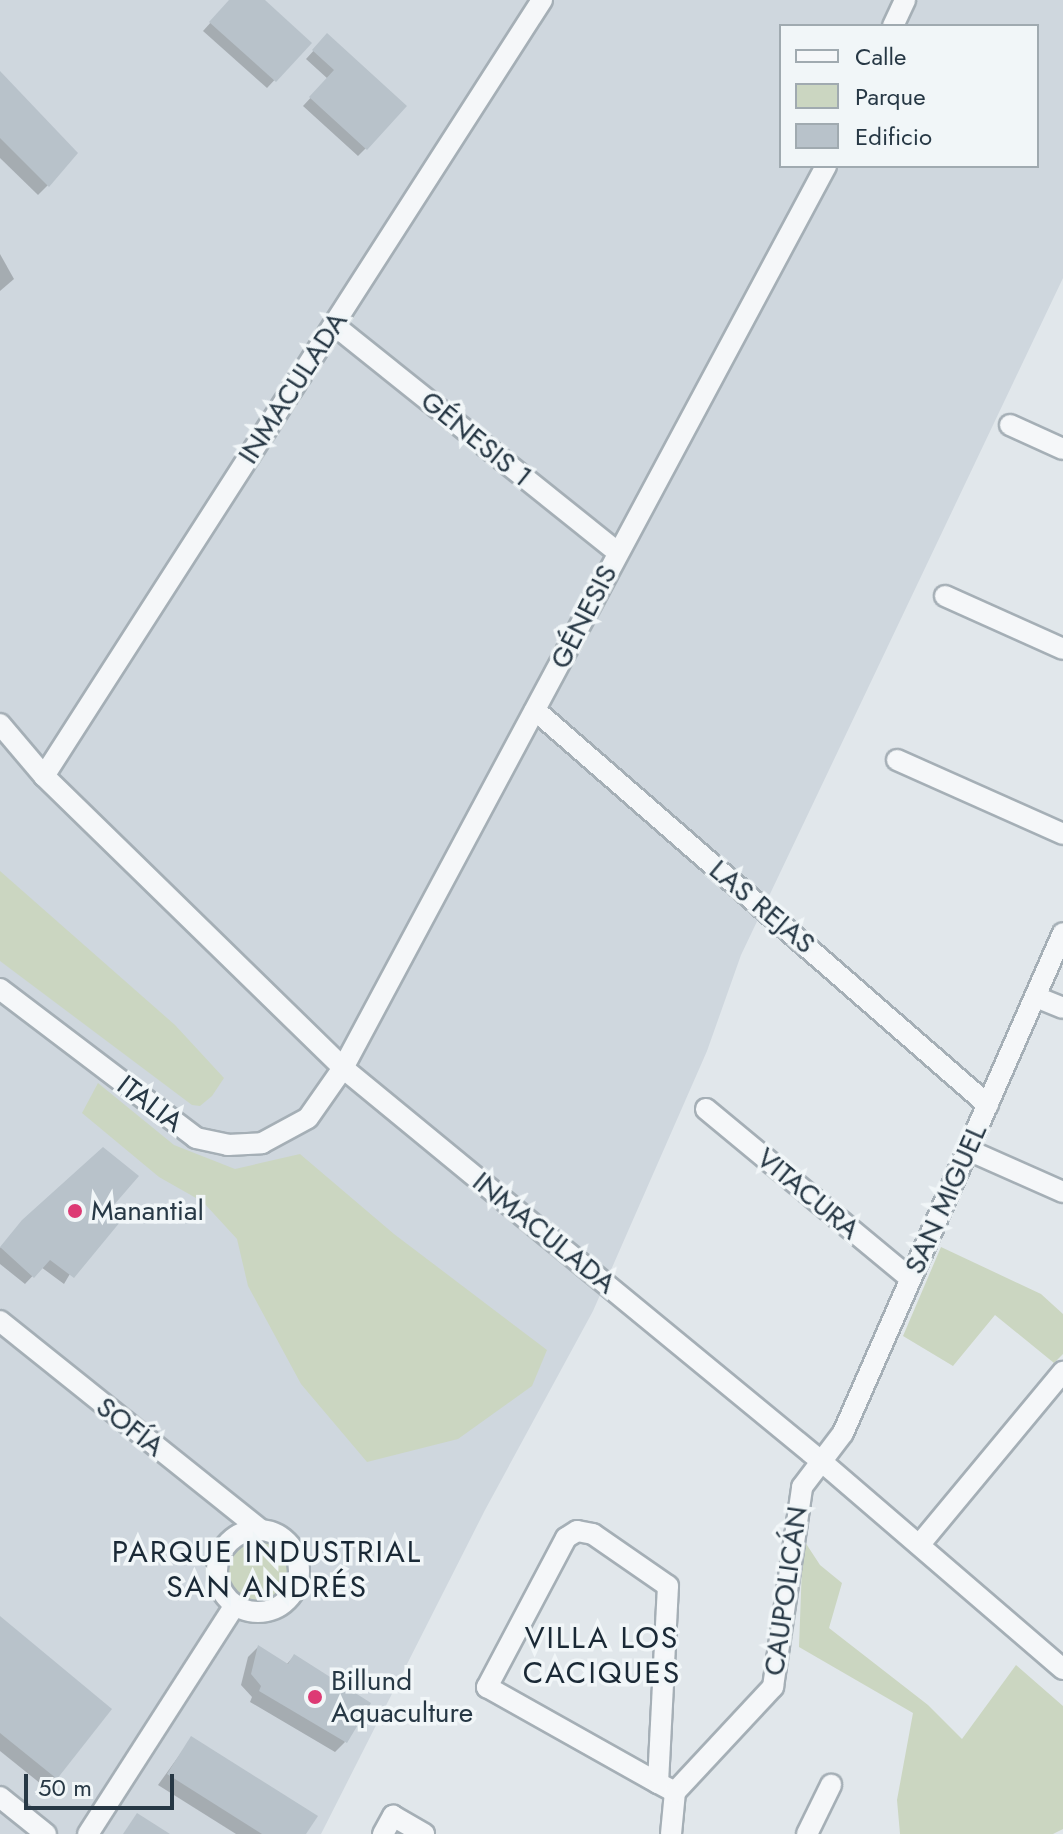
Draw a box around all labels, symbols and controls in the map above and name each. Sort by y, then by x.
legend [779,24,1039,168]
text: Calle [855,39,906,74]
text: Parque [855,79,926,114]
text: Edificio [855,119,932,154]
street label: INMACULADA [231,306,355,470]
street label: GÉNESIS 1 [414,384,538,494]
street label: GÉNESIS [544,560,624,674]
street label: LAS REJAS [702,853,822,961]
street label: ITALIA [111,1068,189,1140]
street label: SAN MIGUEL [898,1119,994,1279]
street label: VITACURA [750,1141,866,1247]
street label: INMACULADA [466,1165,622,1301]
place label: Manantial [91,1194,204,1228]
marker: Manantial [66,1202,84,1220]
street label: SOFÍA [89,1390,171,1464]
street label: CAUPOLICÁN [757,1504,815,1678]
district label: PARQUE INDUSTRIAL SAN ANDRÉS [112,1534,422,1604]
district label: VILLA LOS CACIQUES [523,1620,681,1690]
place label: Billund Aquaculture [331,1664,473,1730]
marker: Billund Aquaculture [306,1688,324,1706]
scale bar [28,1758,178,1808]
text: 50 m [38,1770,92,1805]

